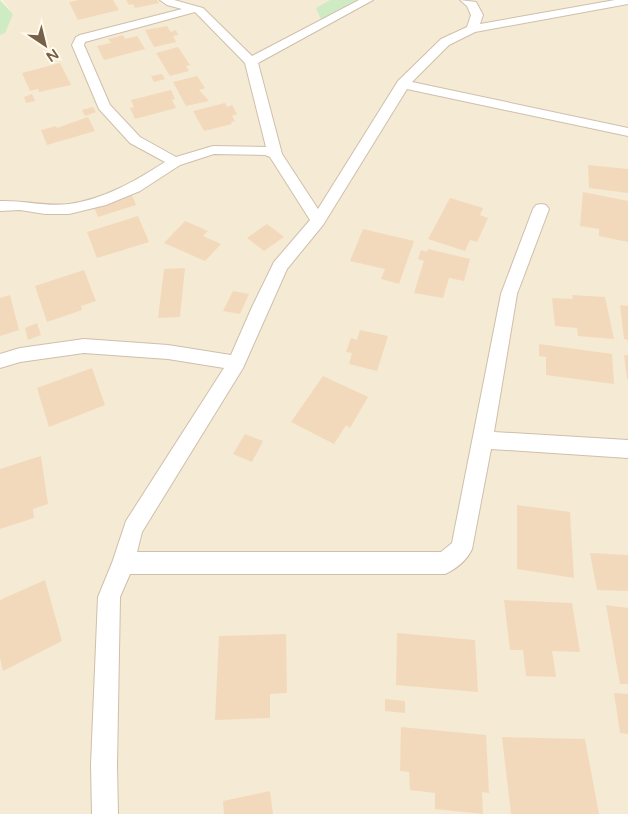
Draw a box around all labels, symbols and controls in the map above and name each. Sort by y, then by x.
north arrow [20,20,70,70]
text: N [43,45,62,65]

